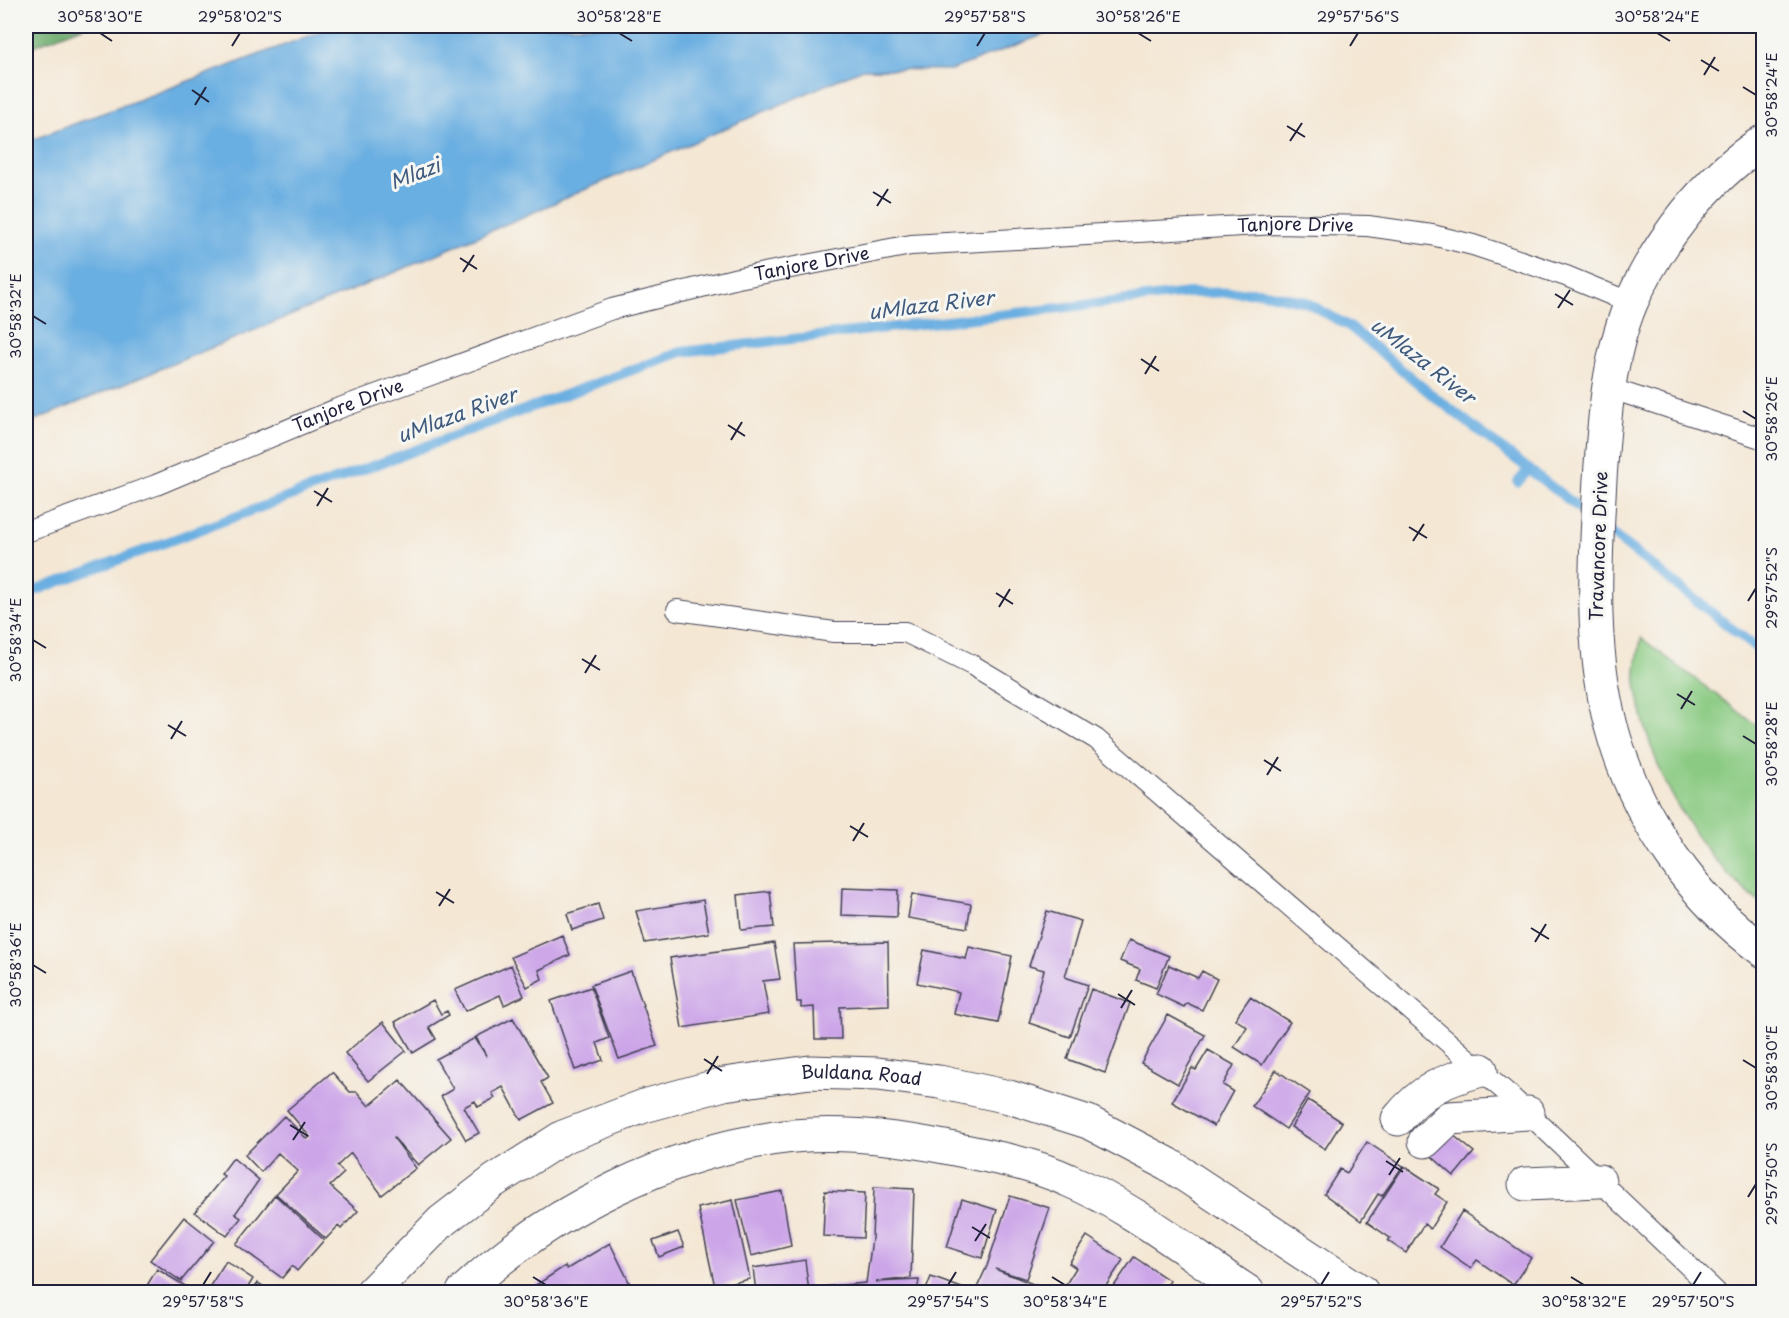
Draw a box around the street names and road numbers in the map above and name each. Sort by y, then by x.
street label: Tanjore Drive [1236,209,1354,238]
street label: Tanjore Drive [752,238,871,287]
street label: Tanjore Drive [288,371,407,438]
street label: Travancore Drive [1581,471,1614,621]
street label: Buldana Road [799,1057,923,1092]

